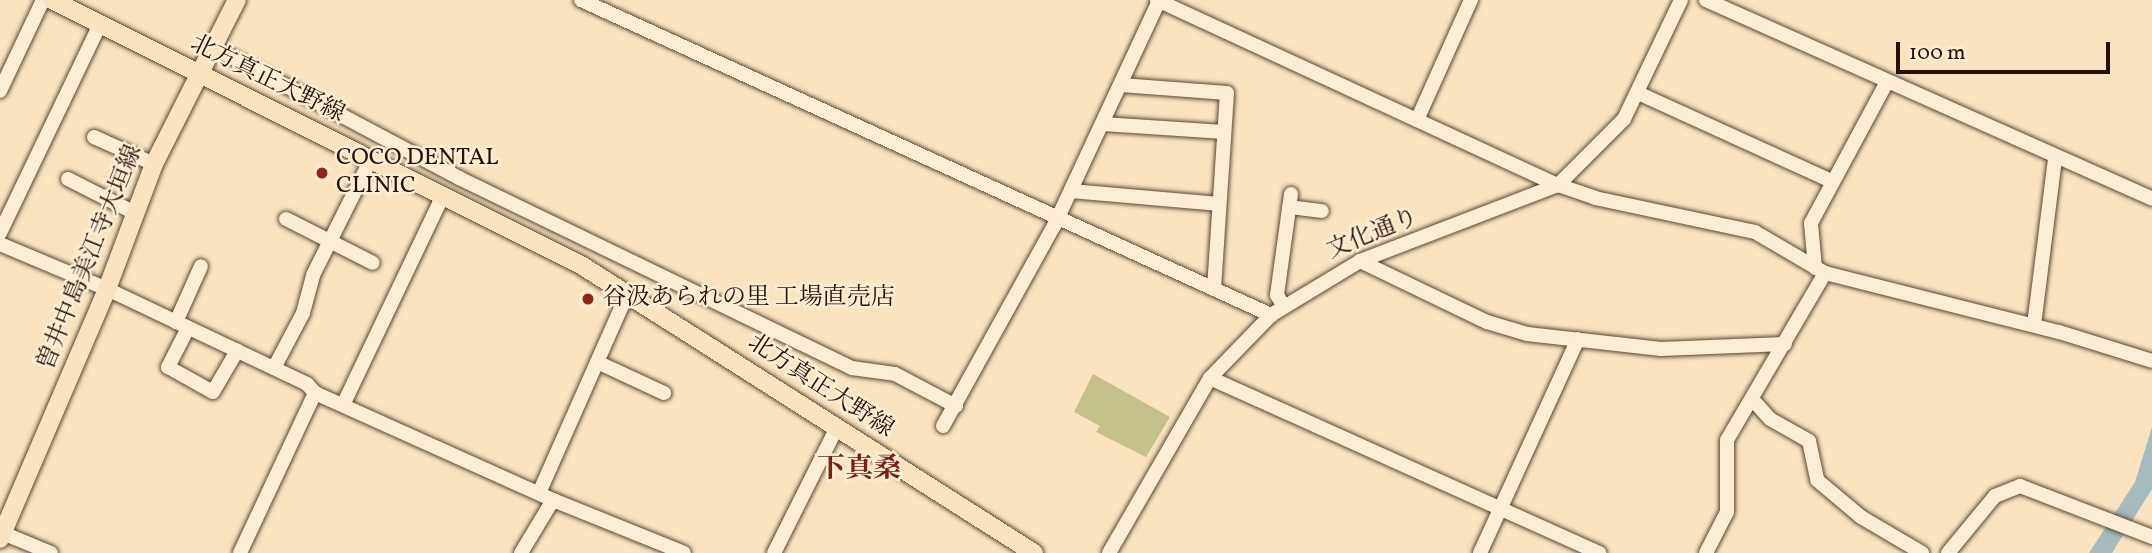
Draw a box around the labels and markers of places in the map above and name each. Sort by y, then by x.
place label: COCO DENTAL CLINIC [336,145,499,201]
marker: COCO DENTAL CLINIC [314,165,330,181]
place label: 谷汲あられの里 工場直売店 [602,285,895,313]
marker: 谷汲あられの里 工場直売店 [580,291,596,307]

